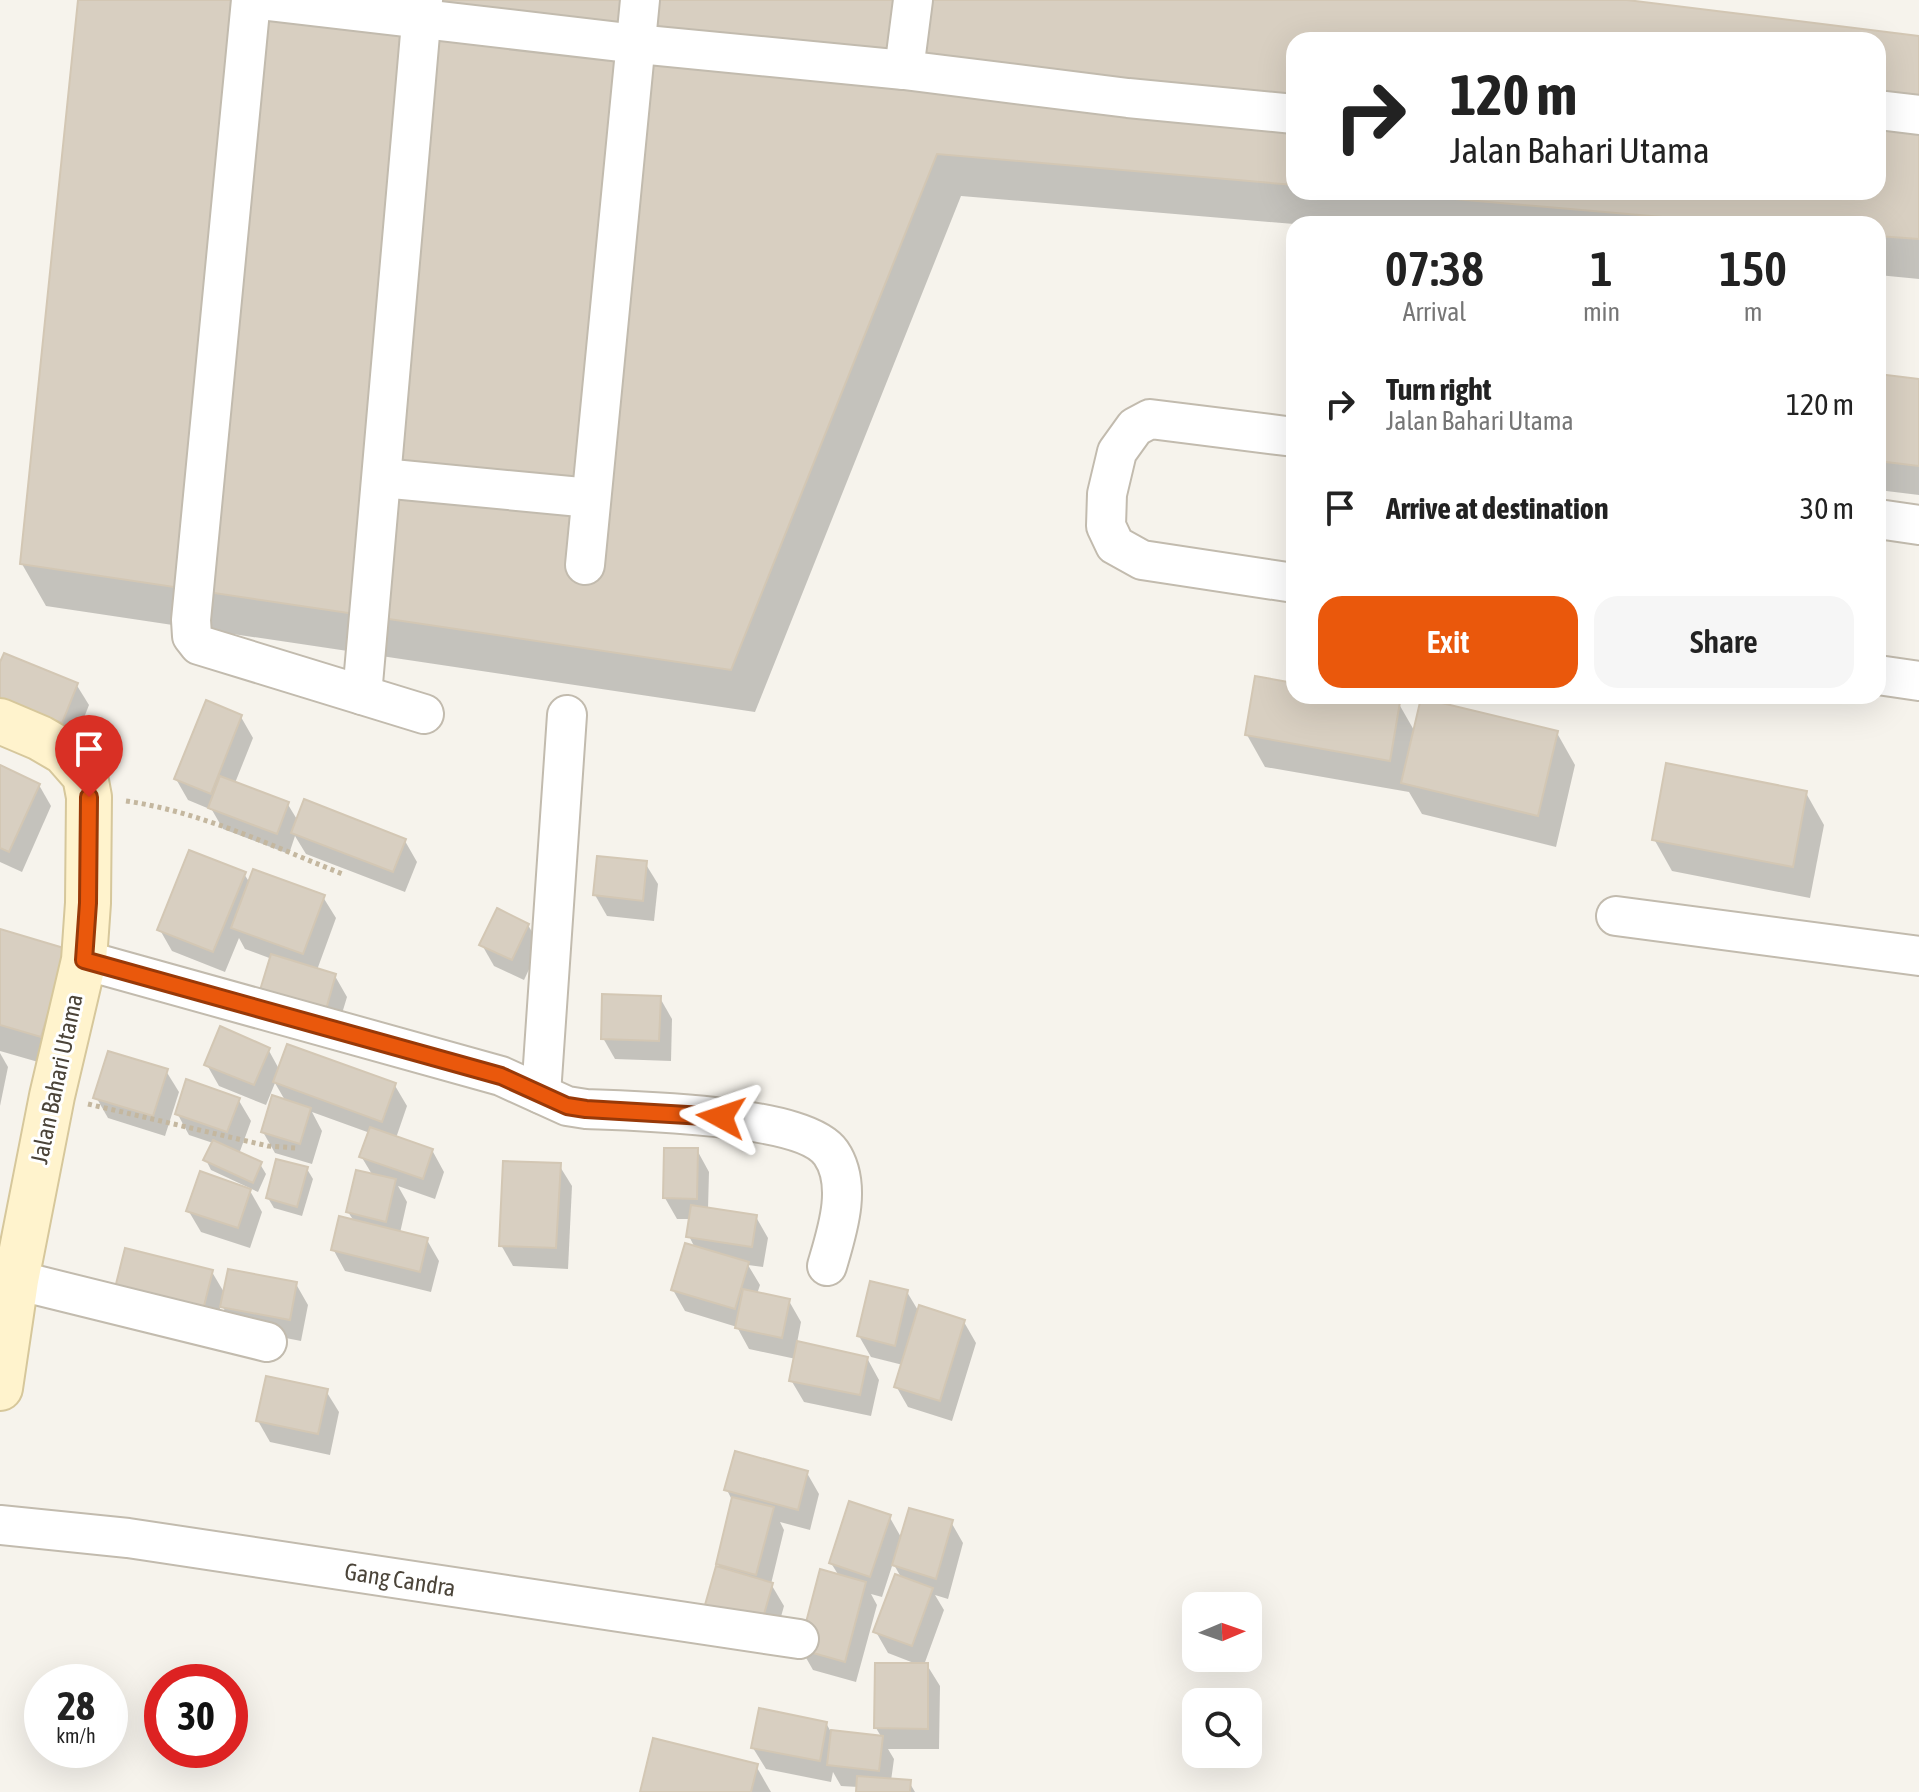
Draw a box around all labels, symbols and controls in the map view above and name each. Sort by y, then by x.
text: 120 m [1450,63,1577,127]
icon: right [1318,64,1422,168]
text: Jalan Bahari Utama [1450,129,1710,171]
text: 07:38 [1385,241,1484,296]
text: 1 [1590,241,1613,296]
text: 150 [1719,241,1787,296]
text: Arrival [1403,297,1466,327]
text: min [1583,297,1620,327]
text: m [1744,297,1762,327]
text: Turn right [1386,372,1492,406]
icon: right [1318,382,1362,426]
text: 120 m [1786,387,1854,421]
text: Jalan Bahari Utama [1386,406,1574,436]
icon: arrive [1318,486,1362,530]
text: Arrive at destination [1386,491,1608,525]
text: 30 m [1800,491,1854,525]
button: Exit [1318,596,1578,688]
button: Share [1594,596,1854,688]
pin [55,715,123,797]
icon: arrive [67,727,111,771]
street label: Jalan Bahari Utama [25,991,88,1166]
position arrow [679,1075,763,1159]
street label: Gang Candra [343,1557,457,1602]
north arrow [1182,1592,1262,1672]
map controls [1182,1592,1262,1768]
speed limit sign: 30 [144,1664,248,1768]
text: 28 [57,1683,95,1728]
button: search [1182,1688,1262,1768]
text: km/h [56,1724,96,1747]

